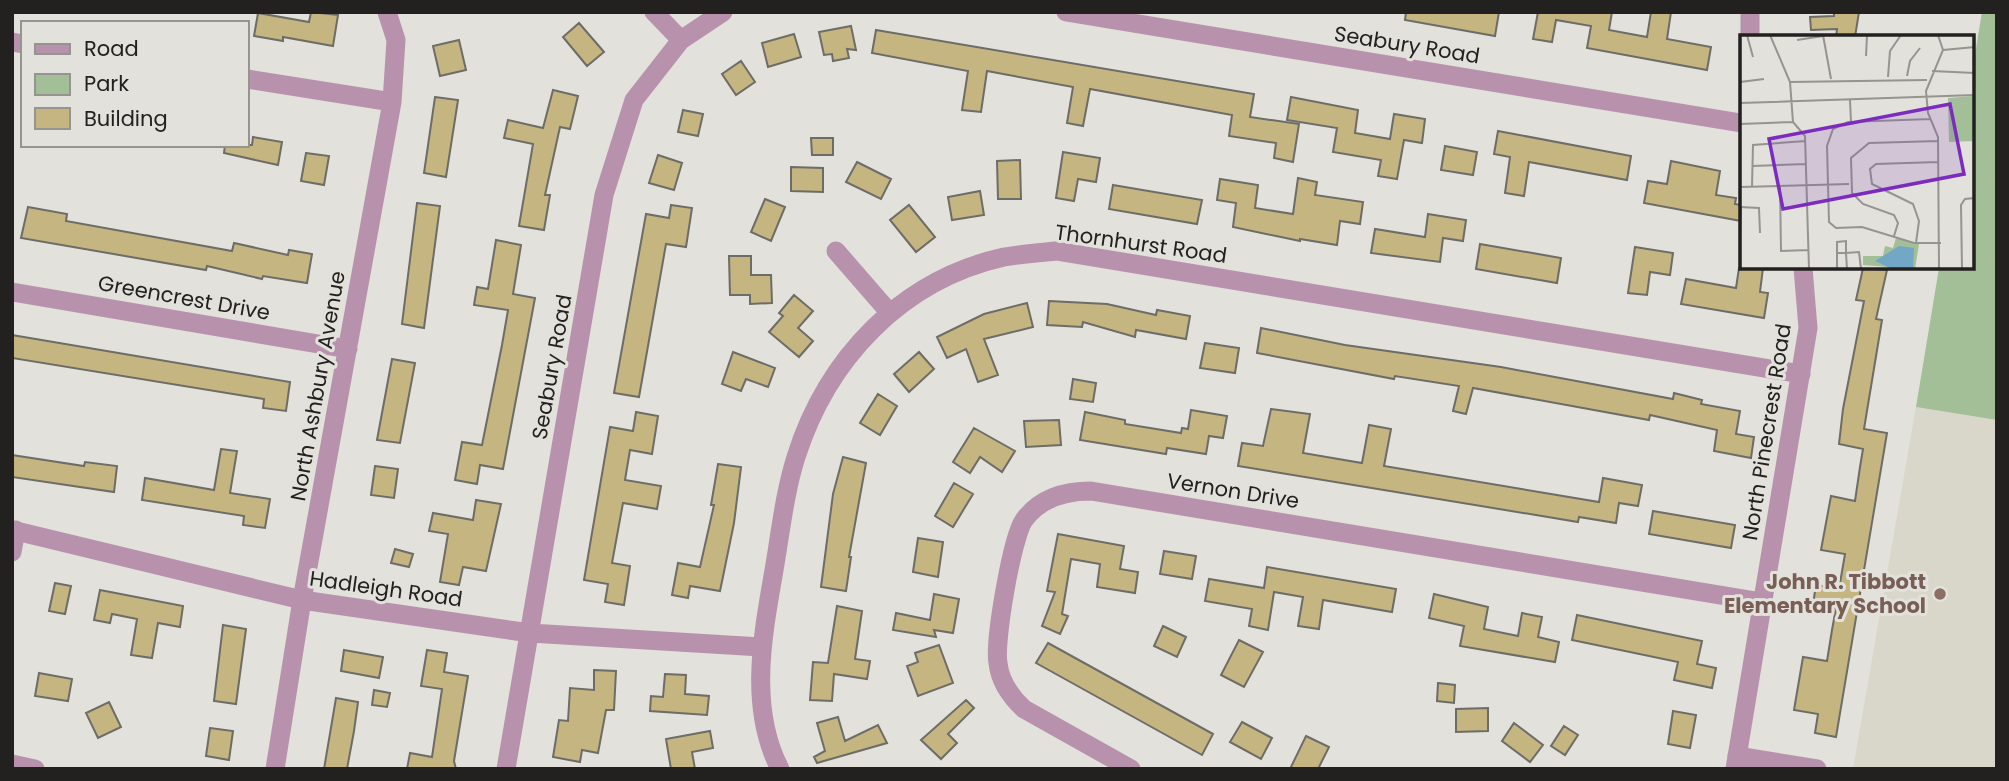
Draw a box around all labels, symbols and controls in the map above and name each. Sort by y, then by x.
street label: Seabury Road [1332,19,1482,70]
legend [21,21,248,147]
text: Road [84,34,139,63]
inset map [1740,35,1974,270]
text: Park [84,69,129,98]
text: Building [84,104,168,133]
street label: Thornhurst Road [1053,217,1229,270]
street label: Greencrest Drive [96,268,272,327]
street label: North Ashbury Avenue [283,269,352,503]
street label: Seabury Road [524,292,579,442]
street label: North Pinecrest Road [1735,322,1798,542]
street label: Vernon Drive [1165,466,1301,515]
street label: Hadleigh Road [308,563,464,614]
place label: John R. Tibbott Elementary School [1724,567,1926,620]
marker: John R. Tibbott Elementary School [1932,586,1948,602]

